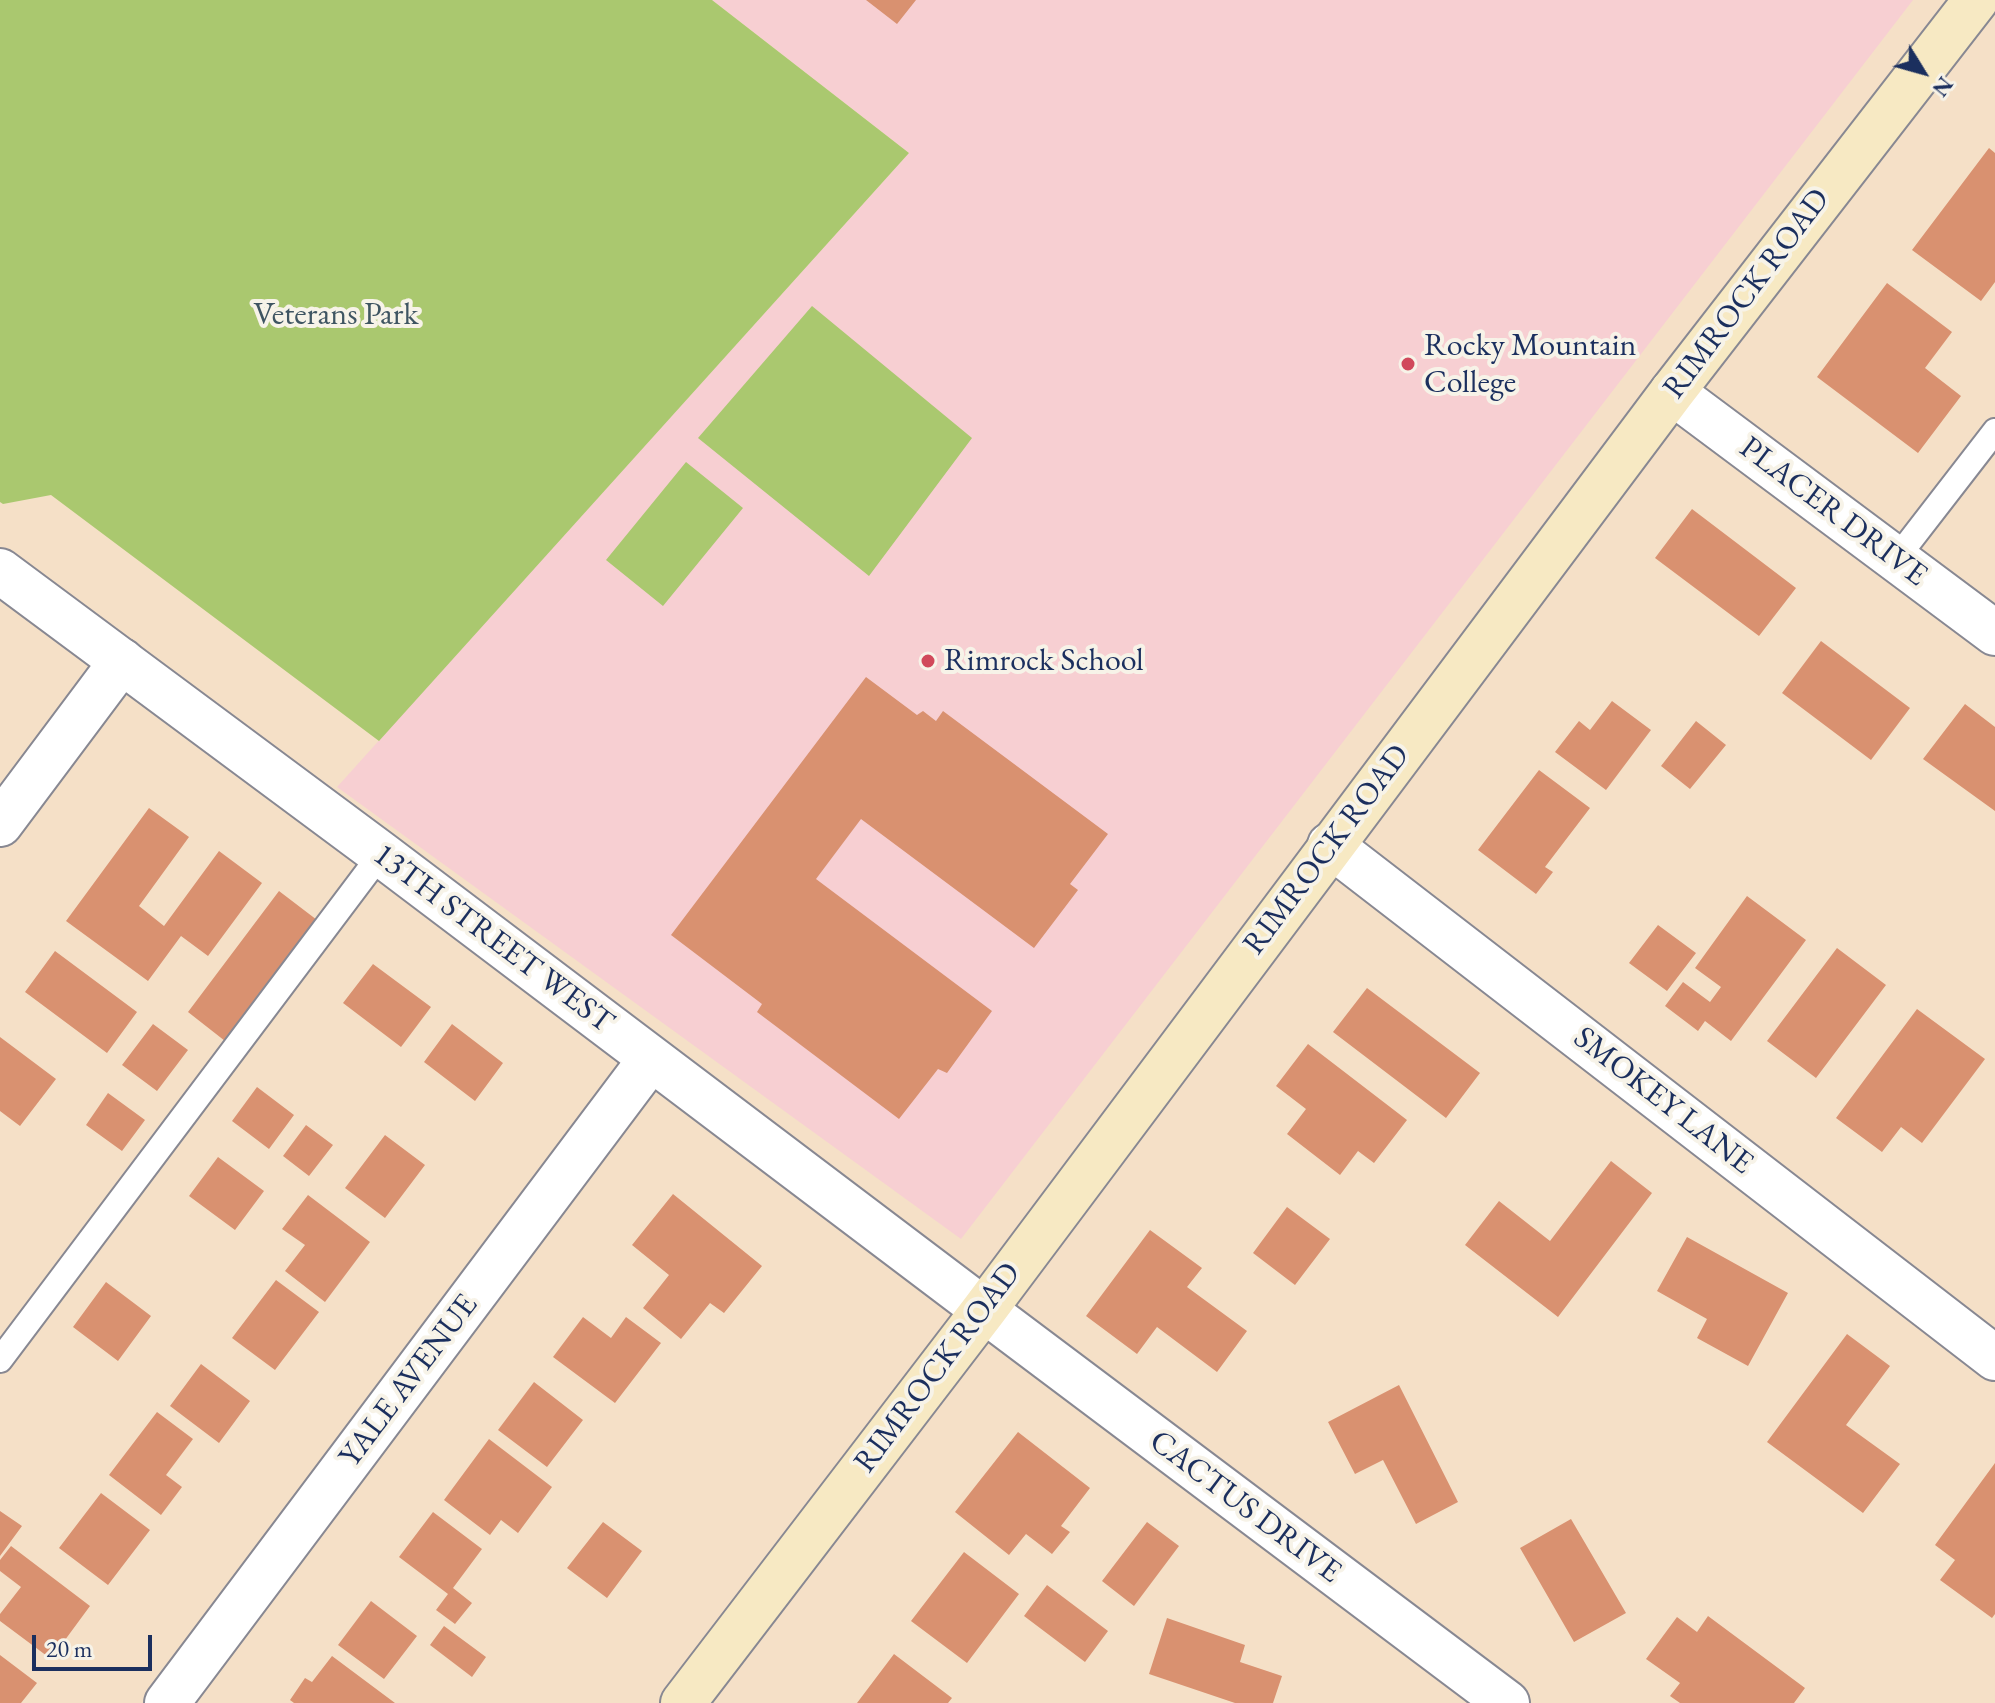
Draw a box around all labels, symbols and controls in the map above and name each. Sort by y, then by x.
north arrow [1883,32,1963,112]
text: N [1926,71,1960,103]
street label: RIMROCK ROAD [1655,181,1839,407]
park label: Veterans Park [254,296,418,334]
place label: Rocky Mountain College [1424,327,1636,402]
marker: Rocky Mountain College [1399,355,1417,373]
street label: PLACER DRIVE [1732,429,1934,595]
place label: Rimrock School [944,642,1144,680]
marker: Rimrock School [919,652,937,670]
street label: RIMROCK ROAD [1235,737,1419,963]
street label: 13TH STREET WEST [365,836,621,1042]
street label: SMOKEY LANE [1566,1019,1760,1183]
street label: RIMROCK ROAD [846,1255,1030,1481]
street label: YALE AVENUE [332,1287,486,1475]
street label: CACTUS DRIVE [1141,1422,1349,1592]
scale bar [36,1619,156,1669]
text: 20 m [46,1633,93,1664]

